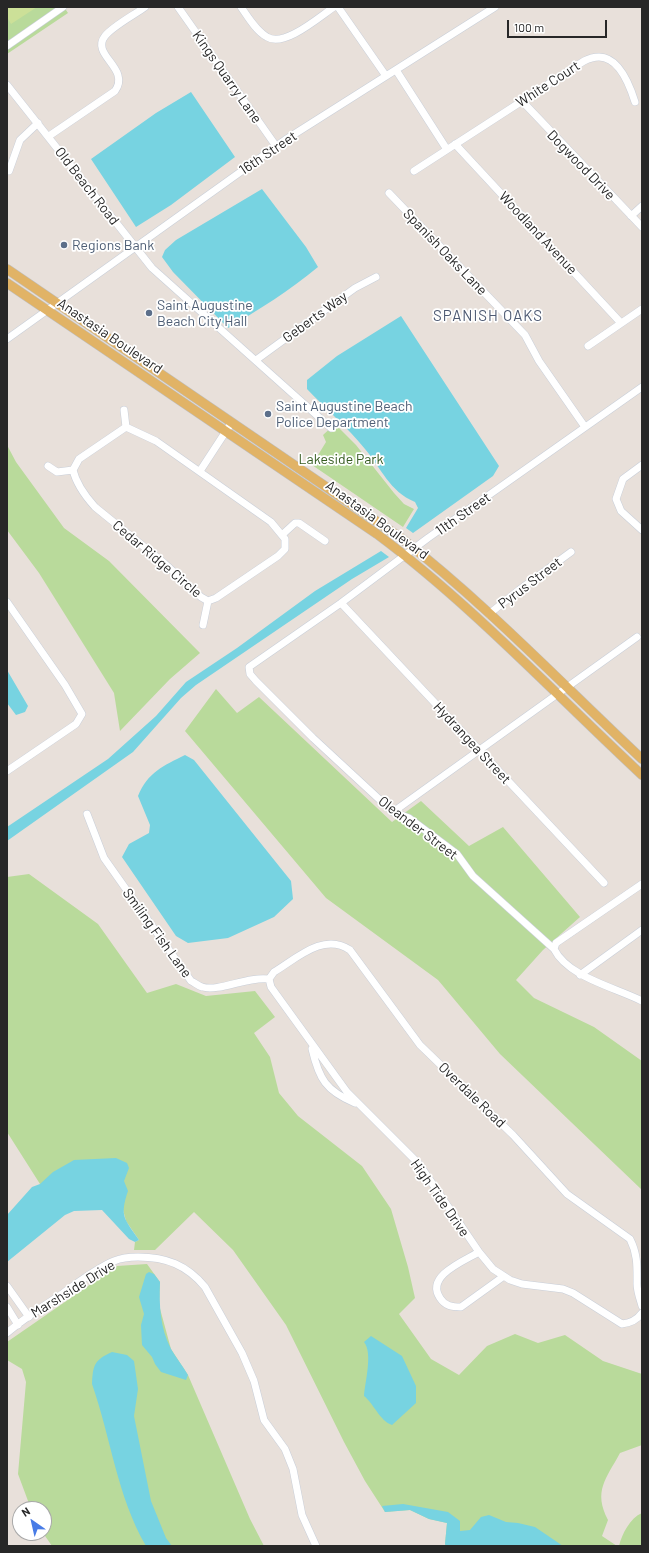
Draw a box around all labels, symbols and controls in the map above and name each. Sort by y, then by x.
scale bar [509,12,609,38]
text: 100 m [514,20,544,34]
street label: Kings Quarry Lane [189,27,265,127]
street label: White Court [513,57,583,111]
street label: Dogwood Drive [544,127,618,203]
street label: 16th Street [236,128,300,178]
street label: Old Beach Road [51,144,123,228]
street label: Woodland Avenue [495,188,581,278]
street label: Spanish Oaks Lane [400,205,490,299]
place label: Regions Bank [72,237,154,253]
marker: Regions Bank [59,240,69,250]
street label: Geberts Way [279,288,351,346]
street label: Anastasia Boulevard [54,295,166,377]
place label: Saint Augustine Beach City Hall [157,297,253,330]
district label: SPANISH OAKS [433,307,543,325]
marker: Saint Augustine Beach City Hall [144,308,154,318]
place label: Saint Augustine Beach Police Department [276,398,413,430]
marker: Saint Augustine Beach Police Department [263,409,273,419]
park label: Lakeside Park [299,451,383,467]
street label: Anastasia Boulevard [322,477,432,563]
street label: 11th Street [432,489,494,539]
street label: Cedar Ridge Circle [109,517,205,601]
street label: Pyrus Street [495,554,565,612]
street label: Hydrangea Street [430,699,514,787]
street label: Oleander Street [375,793,461,863]
street label: Smiling Fish Lane [119,885,195,981]
street label: Overdale Road [435,1059,509,1131]
street label: High Tide Drive [407,1156,473,1240]
street label: Marshside Drive [28,1256,118,1322]
north arrow [12,1501,52,1541]
text: N [19,1504,32,1519]

